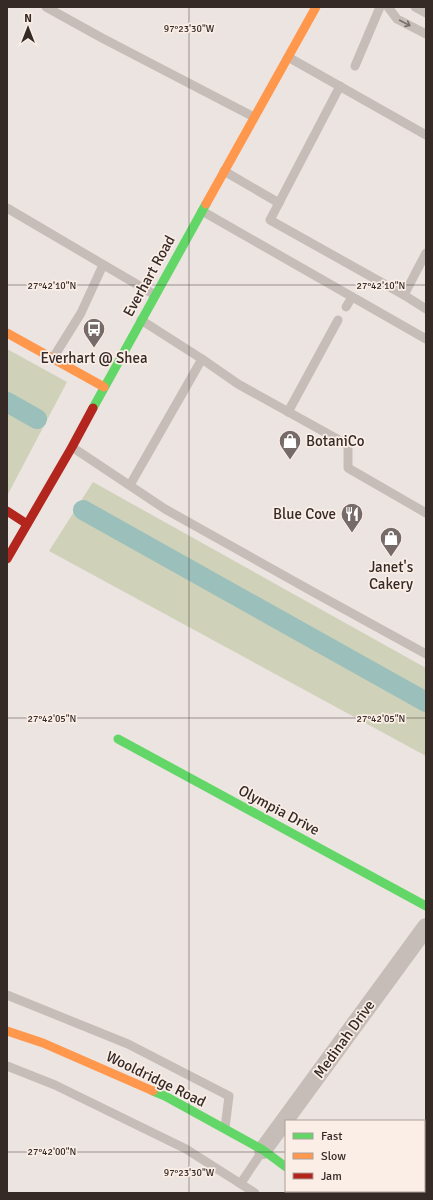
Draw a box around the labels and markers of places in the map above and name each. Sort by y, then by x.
bus stop icon: Everhart @ Shea [81,316,107,349]
place label: Everhart @ Shea [40,349,148,367]
shop icon: BotaniCo [277,428,303,461]
place label: BotaniCo [306,432,365,450]
restaurant icon: Blue Cove [339,501,365,534]
place label: Blue Cove [273,505,336,523]
shop icon: Janet's Cakery [378,525,404,558]
place label: Janet's Cakery [369,558,414,593]

